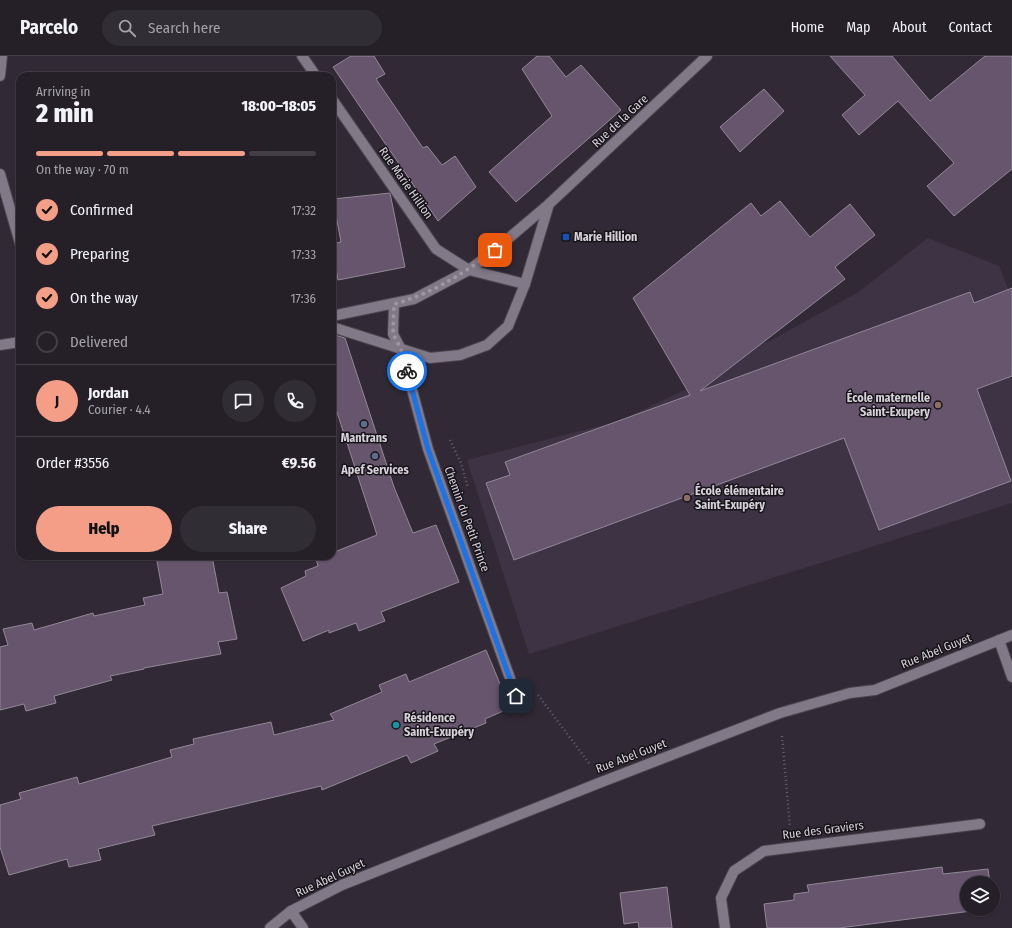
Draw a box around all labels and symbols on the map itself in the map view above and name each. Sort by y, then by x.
street label: Rue de la Gare [589,92,651,150]
street label: Rue Marie Hillion [376,144,436,222]
place label: Marie Hillion [574,230,637,244]
marker: Marie Hillion [561,232,571,242]
pin [478,233,512,267]
courier [387,351,427,391]
place label: École maternelle Saint-Exupery [847,389,930,419]
marker: École maternelle Saint-Exupery [933,400,943,410]
marker: Mantrans [359,419,369,429]
place label: Mantrans [341,431,388,445]
marker: Apef Services [370,451,380,461]
place label: Apef Services [340,463,409,477]
street label: Chemin du Petit Prince [441,464,493,574]
place label: École élémentaire Saint-Exupéry [695,482,784,512]
marker: École élémentaire Saint-Exupéry [682,493,692,503]
street label: Rue Abel Guyet [899,631,973,671]
pin [499,679,533,713]
place label: Résidence Saint-Exupéry [404,711,474,739]
marker: Résidence Saint-Exupéry [391,720,401,730]
street label: Rue Abel Guyet [594,736,668,776]
street label: Rue des Graviers [782,818,864,842]
street label: Rue Abel Guyet [293,856,367,900]

